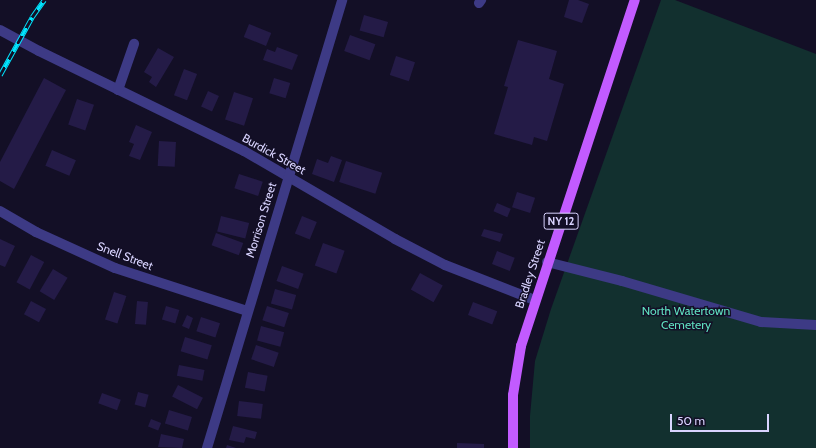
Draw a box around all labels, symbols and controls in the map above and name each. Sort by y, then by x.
street label: Burdick Street [240,131,308,177]
street label: Morrison Street [243,181,279,259]
road number: NY 12 [543,212,579,230]
street label: Bradley Street [512,238,548,310]
street label: Snell Street [95,239,155,273]
park label: North Watertown Cemetery [642,304,730,332]
scale bar [672,406,771,432]
text: 50 m [677,413,705,428]

